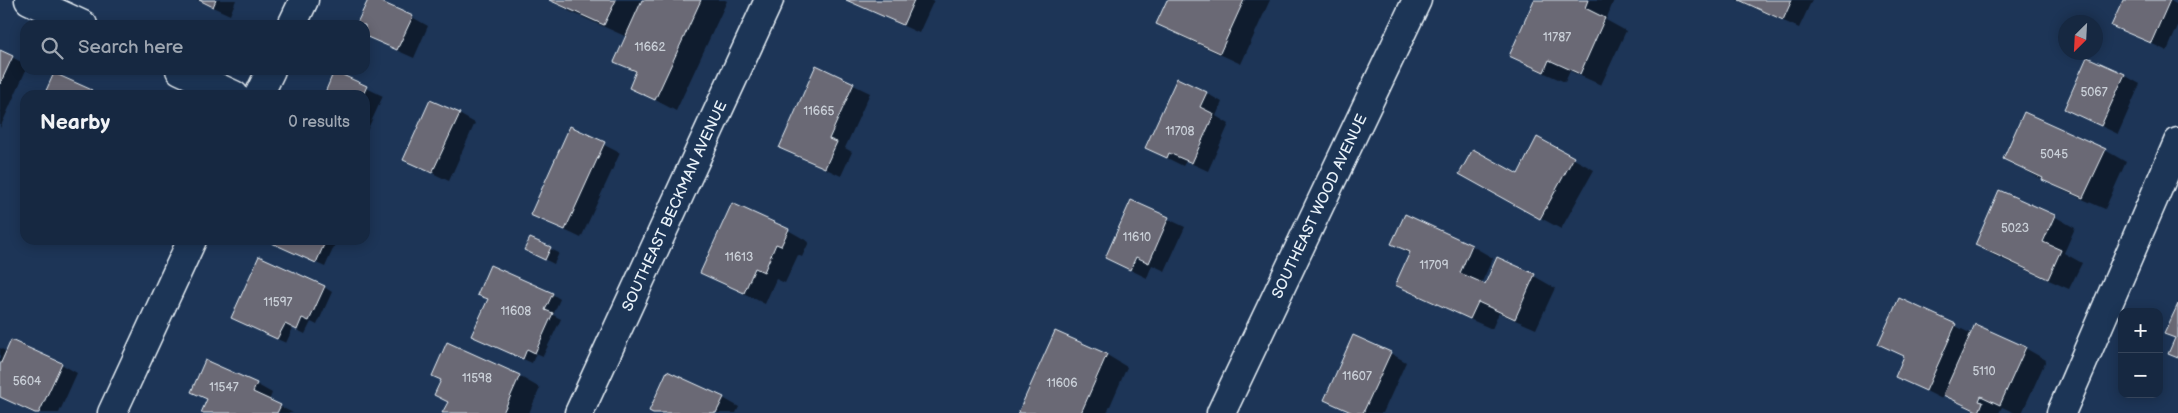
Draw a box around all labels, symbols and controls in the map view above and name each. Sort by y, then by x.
north arrow [2058,15,2103,60]
search box [20,20,370,75]
house number: 11787 [1543,30,1571,45]
icon: search [38,34,66,62]
text: Search here [78,36,183,59]
house number: 11662 [634,40,666,55]
house number: 5067 [2080,85,2108,100]
street label: SOUTHEAST BECKMAN AVENUE [618,98,731,314]
house number: 11665 [804,104,835,119]
text: Nearby [40,110,110,135]
street label: SOUTHEAST WOOD AVENUE [1268,111,1372,302]
text: 0 results [288,113,350,132]
house number: 11708 [1165,124,1195,139]
house number: 5045 [2040,147,2068,162]
house number: 5023 [2001,221,2029,236]
house number: 11610 [1123,230,1151,245]
house number: 11613 [725,250,753,265]
house number: 11709 [1419,258,1449,273]
house number: 11597 [264,295,293,310]
house number: 11608 [501,304,531,319]
map controls [2118,308,2163,398]
button: + [2118,308,2163,353]
button: − [2118,353,2163,398]
house number: 5110 [1972,364,1996,379]
house number: 11607 [1342,369,1372,384]
house number: 11598 [462,371,492,386]
house number: 5604 [13,374,42,389]
house number: 11606 [1046,376,1078,391]
house number: 11547 [209,380,239,395]

